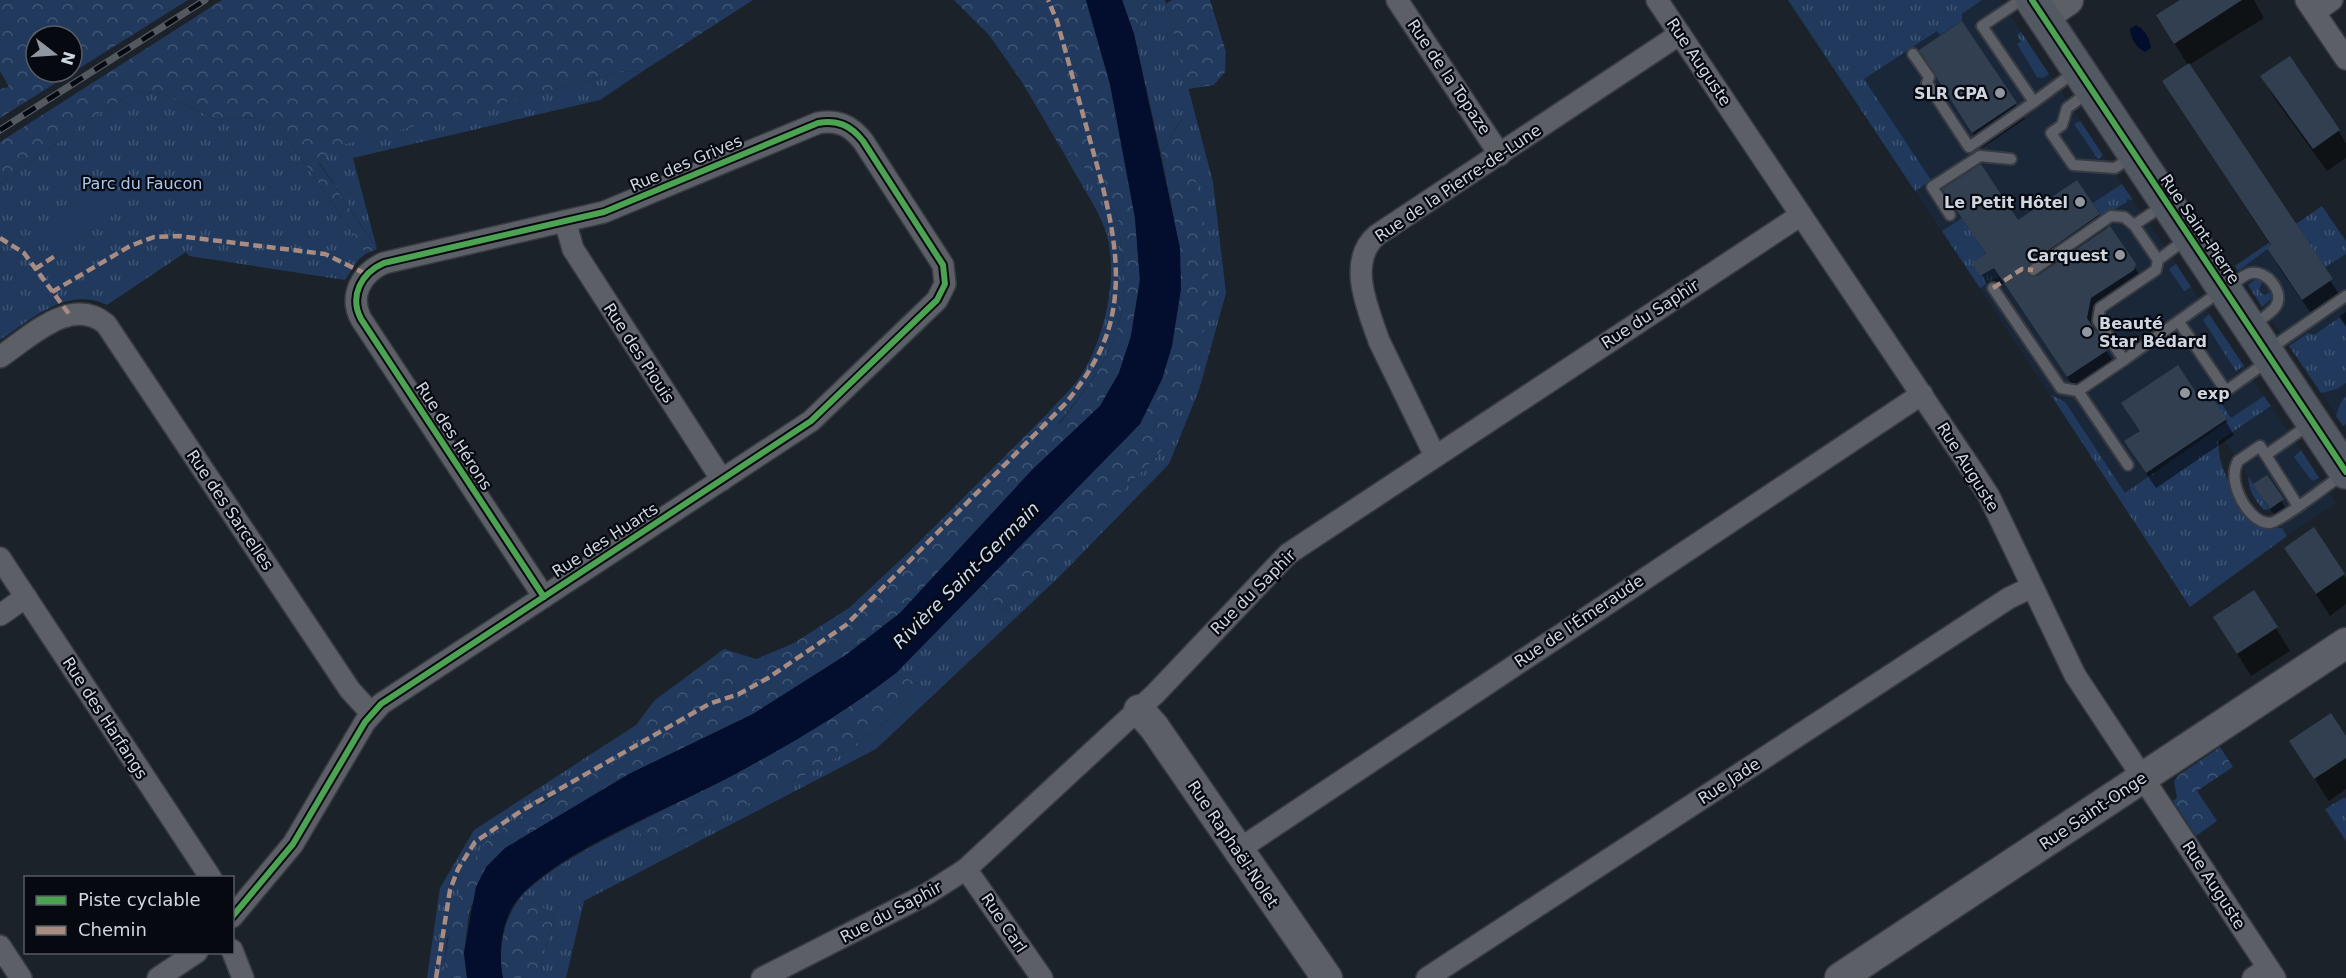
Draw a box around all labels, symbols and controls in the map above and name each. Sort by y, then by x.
street label: Rue Auguste [1663,15,1735,109]
street label: Rue de la Topaze [1403,16,1495,138]
north arrow [24,24,84,84]
text: N [57,49,79,67]
place label: SLR CPA [1914,84,1989,103]
marker: SLR CPA [1993,86,2007,100]
street label: Rue de la Pierre-de-Lune [1371,120,1545,246]
street label: Rue des Grives [627,131,745,195]
street label: Rue Saint-Pierre [2156,171,2244,287]
park label: Parc du Faucon [82,174,202,193]
place label: Le Petit Hôtel [1944,193,2068,212]
marker: Le Petit Hôtel [2073,195,2087,209]
place label: Carquest [2027,246,2108,265]
marker: Carquest [2113,248,2127,262]
street label: Rue du Saphir [1598,275,1703,353]
street label: Rue des Piouis [600,299,678,407]
place label: Beauté Star Bédard [2099,314,2207,351]
marker: Beauté Star Bédard [2080,325,2094,339]
street label: Rue des Hérons [412,378,496,494]
place label: exp [2197,384,2230,403]
marker: exp [2178,386,2192,400]
street label: Rue Auguste [1933,419,2003,515]
street label: Rue des Sarcelles [183,446,277,574]
water label: Rivière Saint-Germain [888,497,1044,653]
street label: Rue des Huarts [549,499,661,581]
street label: Rue du Saphir [1207,545,1300,638]
street label: Rue de l'Émeraude [1511,571,1647,671]
street label: Rue des Harfangs [59,654,151,782]
street label: Rue Jade [1694,754,1764,808]
street label: Rue Saint-Onge [2036,768,2150,854]
street label: Rue Raphaël-Nolet [1184,777,1282,911]
street label: Rue Auguste [2178,837,2250,933]
legend [24,876,234,954]
street label: Rue du Saphir [837,877,945,947]
text: Piste cyclable [78,889,201,910]
street label: Rue Carl [977,890,1031,956]
text: Chemin [78,919,147,940]

